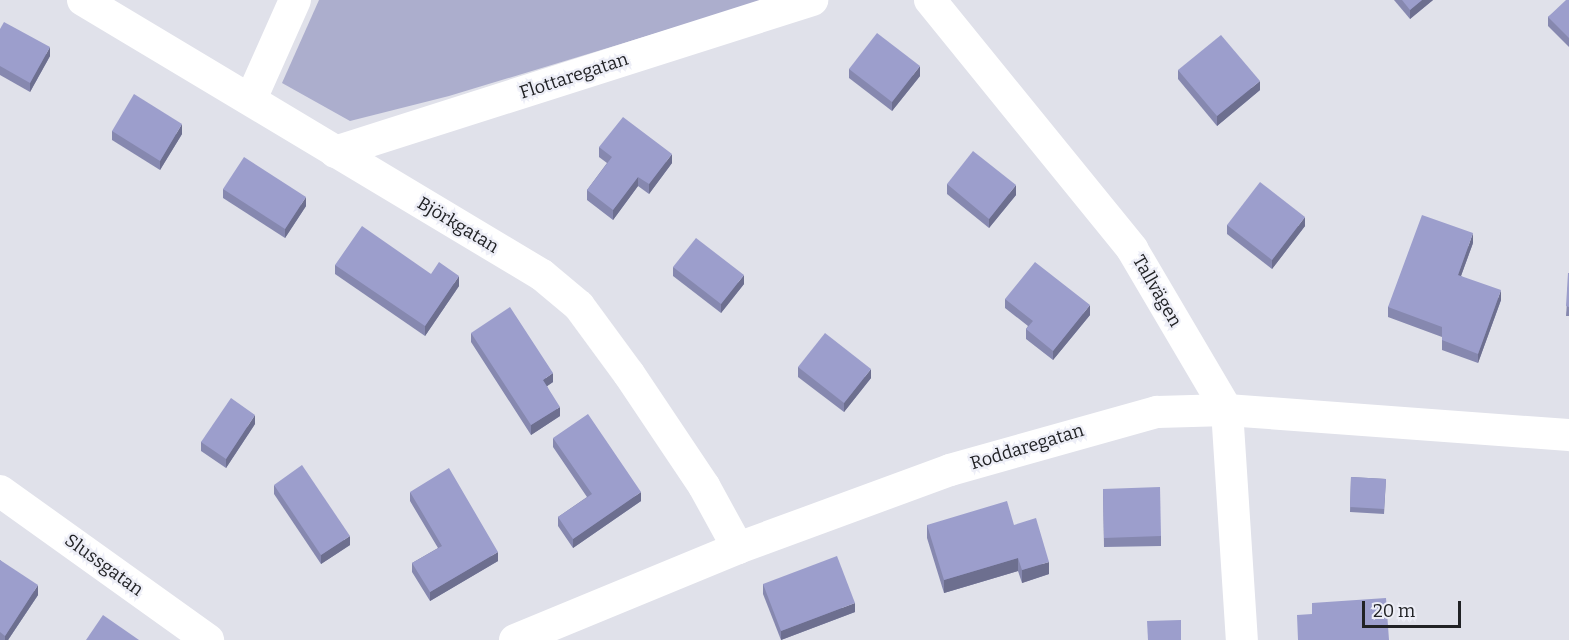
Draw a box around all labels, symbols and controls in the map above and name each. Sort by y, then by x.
street label: Flottaregatan [517,48,631,104]
street label: Björkgatan [413,192,503,258]
street label: Tallvägen [1128,251,1186,331]
street label: Roddaregatan [968,420,1086,474]
street label: Slussgatan [61,529,147,601]
scale bar [1365,589,1464,627]
text: 20 m [1373,600,1415,622]

